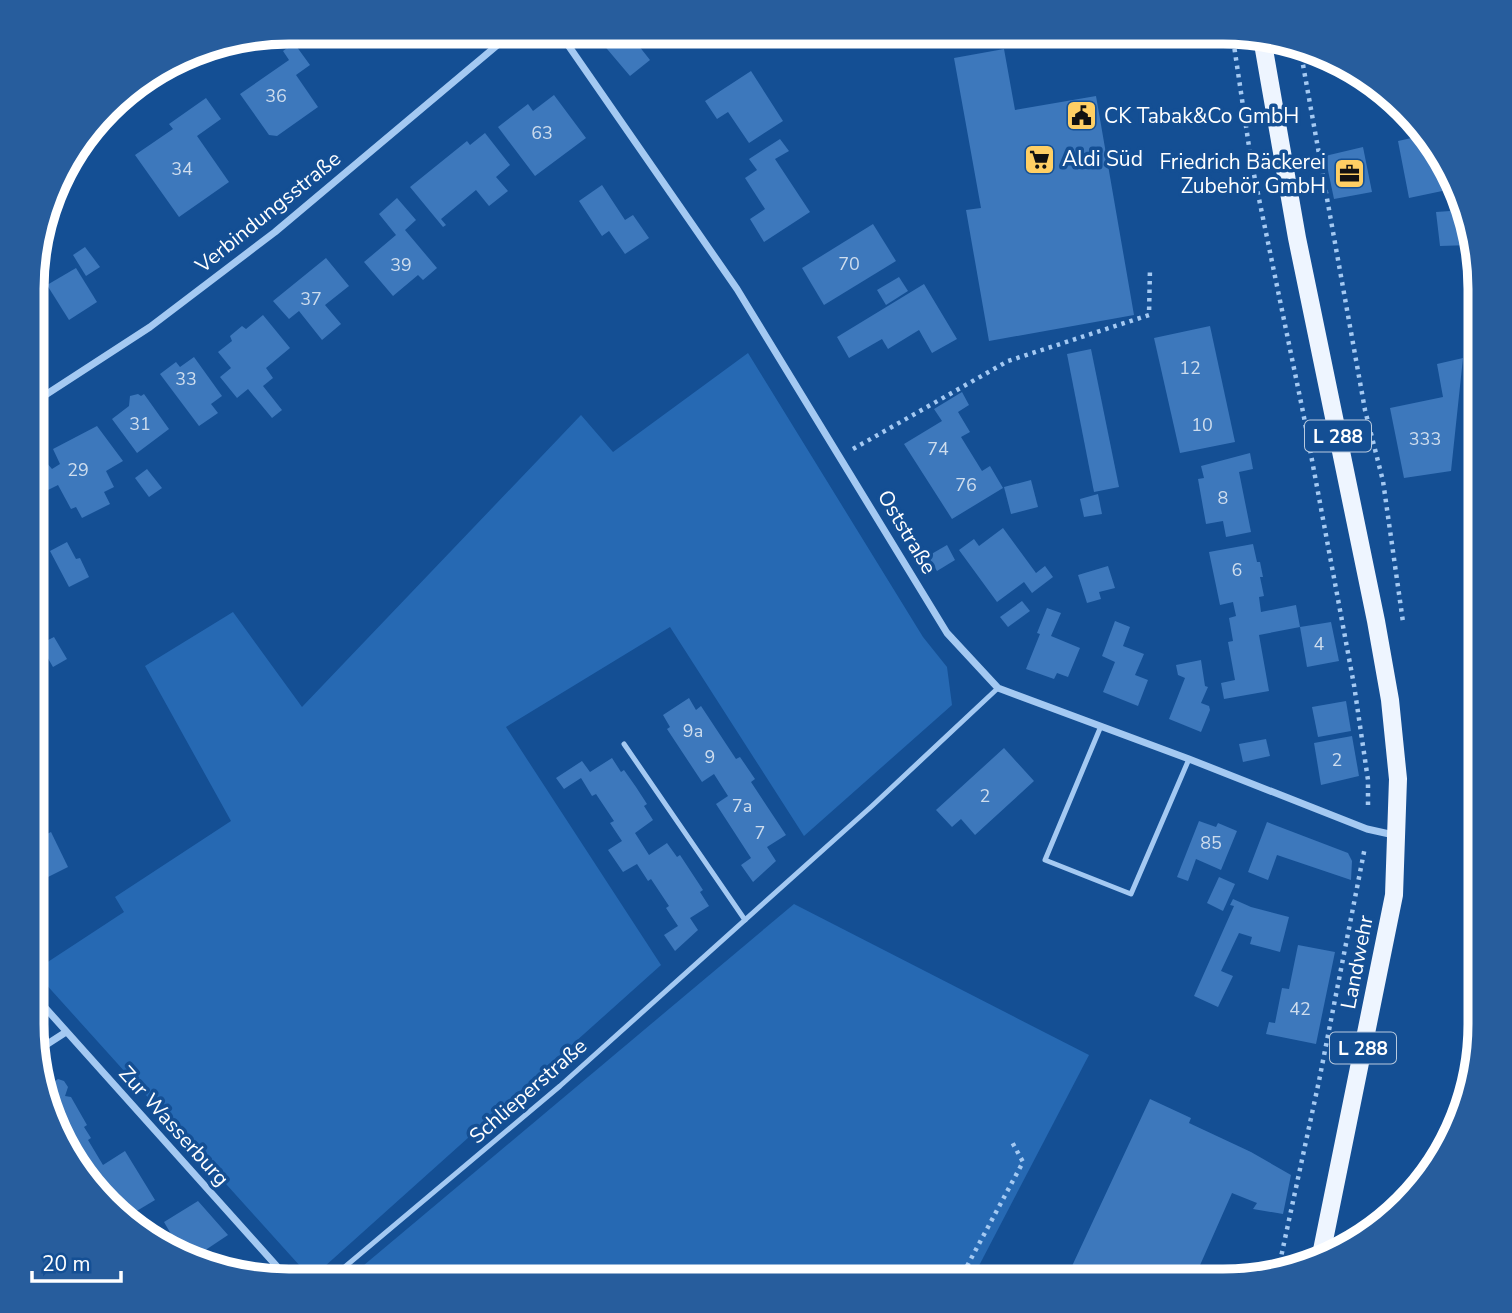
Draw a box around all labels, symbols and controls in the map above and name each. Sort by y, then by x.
house number: 36 [265,84,287,108]
public building icon: CK Tabak&Co GmbH [1064,99,1098,133]
place label: CK Tabak&Co GmbH [1104,102,1299,130]
house number: 63 [531,121,553,145]
supermarket icon: Aldi Süd [1022,142,1056,176]
street label: Verbindungsstraße [189,145,346,280]
place label: Aldi Süd [1062,145,1143,173]
place label: Friedrich Bäckerei Zubehör GmbH [1160,148,1326,200]
house number: 34 [171,157,193,181]
office icon: Friedrich Bäckerei Zubehör GmbH [1332,157,1366,191]
house number: 70 [838,252,860,276]
house number: 39 [390,253,412,277]
house number: 37 [300,287,322,311]
house number: 12 [1179,356,1201,380]
house number: 33 [175,367,197,391]
house number: 31 [129,412,151,436]
house number: 10 [1191,413,1213,437]
road number: L 288 [1305,420,1371,452]
house number: 333 [1409,427,1441,451]
house number: 74 [927,437,949,461]
house number: 29 [67,458,89,482]
house number: 76 [955,473,977,497]
street label: Oststraße [871,485,943,579]
house number: 8 [1218,486,1228,510]
house number: 6 [1232,558,1242,582]
house number: 4 [1314,632,1325,656]
house number: 9a [683,719,703,743]
house number: 9 [705,745,715,769]
house number: 2 [1332,748,1342,772]
house number: 2 [980,784,990,808]
house number: 7a [732,794,752,818]
house number: 7 [755,821,765,845]
house number: 85 [1200,831,1222,855]
street label: Landwehr [1334,912,1380,1011]
house number: 42 [1289,997,1311,1021]
street label: Schlieperstraße [463,1032,593,1150]
road number: L 288 [1330,1032,1396,1064]
street label: Zur Wasserburg [113,1060,235,1192]
scale bar [32,1240,121,1284]
text: 20 m [42,1250,91,1278]

